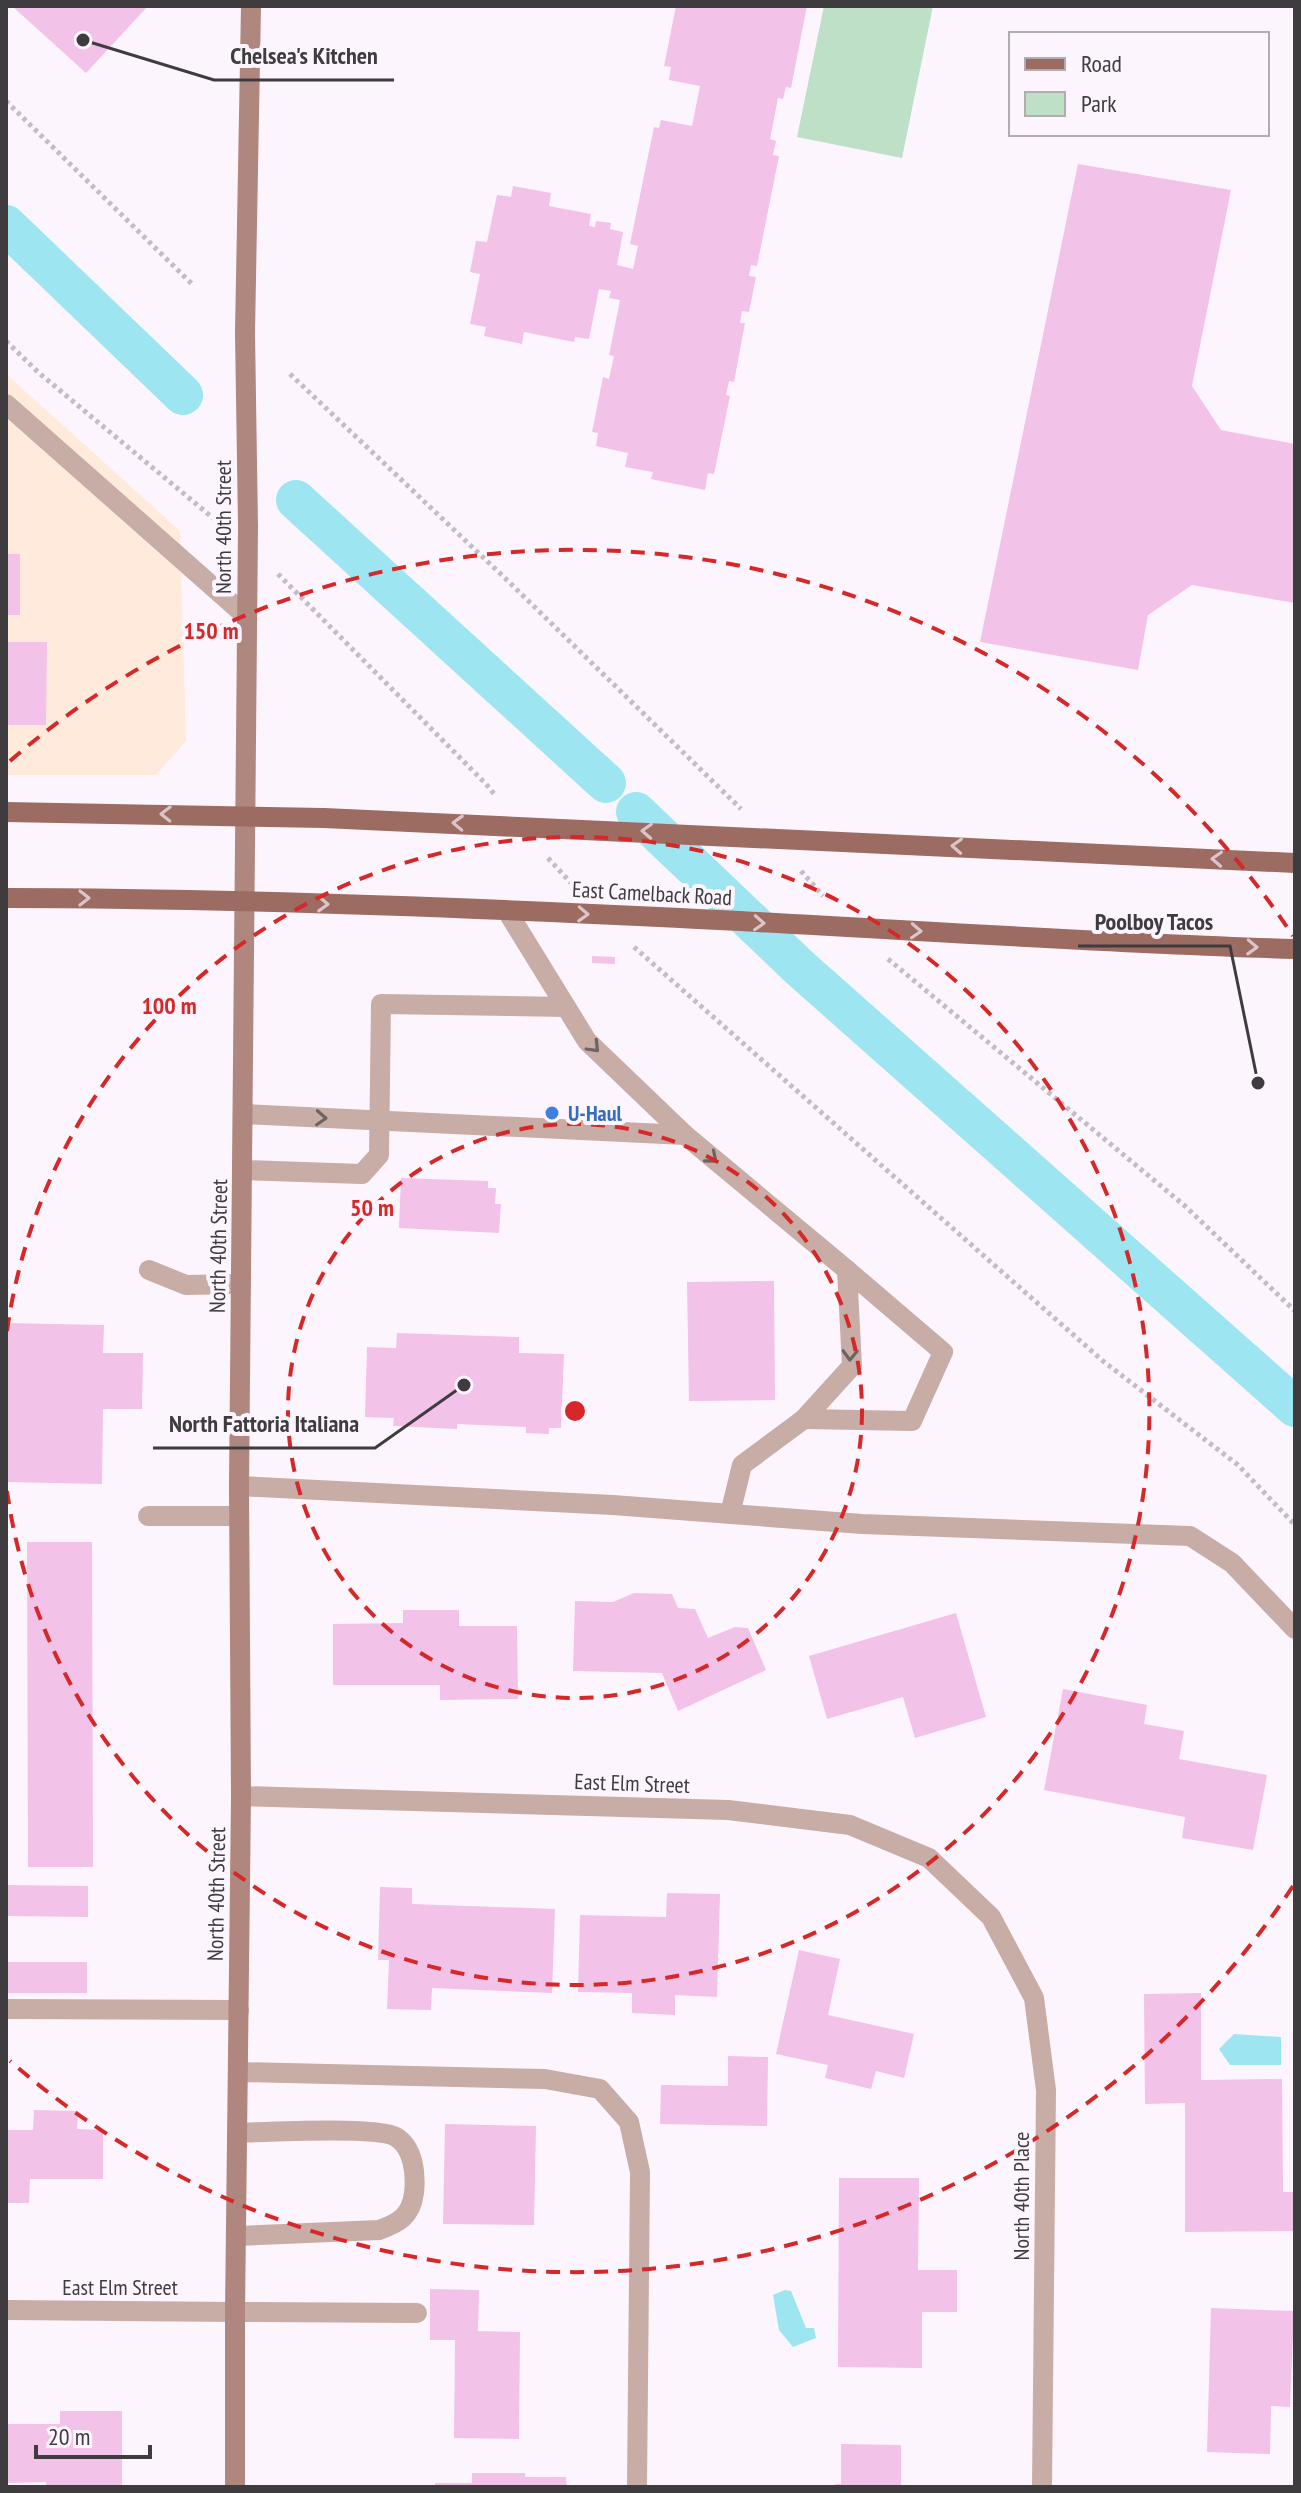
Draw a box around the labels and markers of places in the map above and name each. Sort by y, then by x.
callout: Chelsea's Kitchen [214,32,394,80]
callout: Poolboy Tacos [1078,898,1230,946]
place label: U-Haul [568,1099,623,1127]
marker: U-Haul [543,1104,561,1122]
centre of rings [561,1397,589,1425]
callout: North Fattoria Italiana [153,1400,375,1448]

